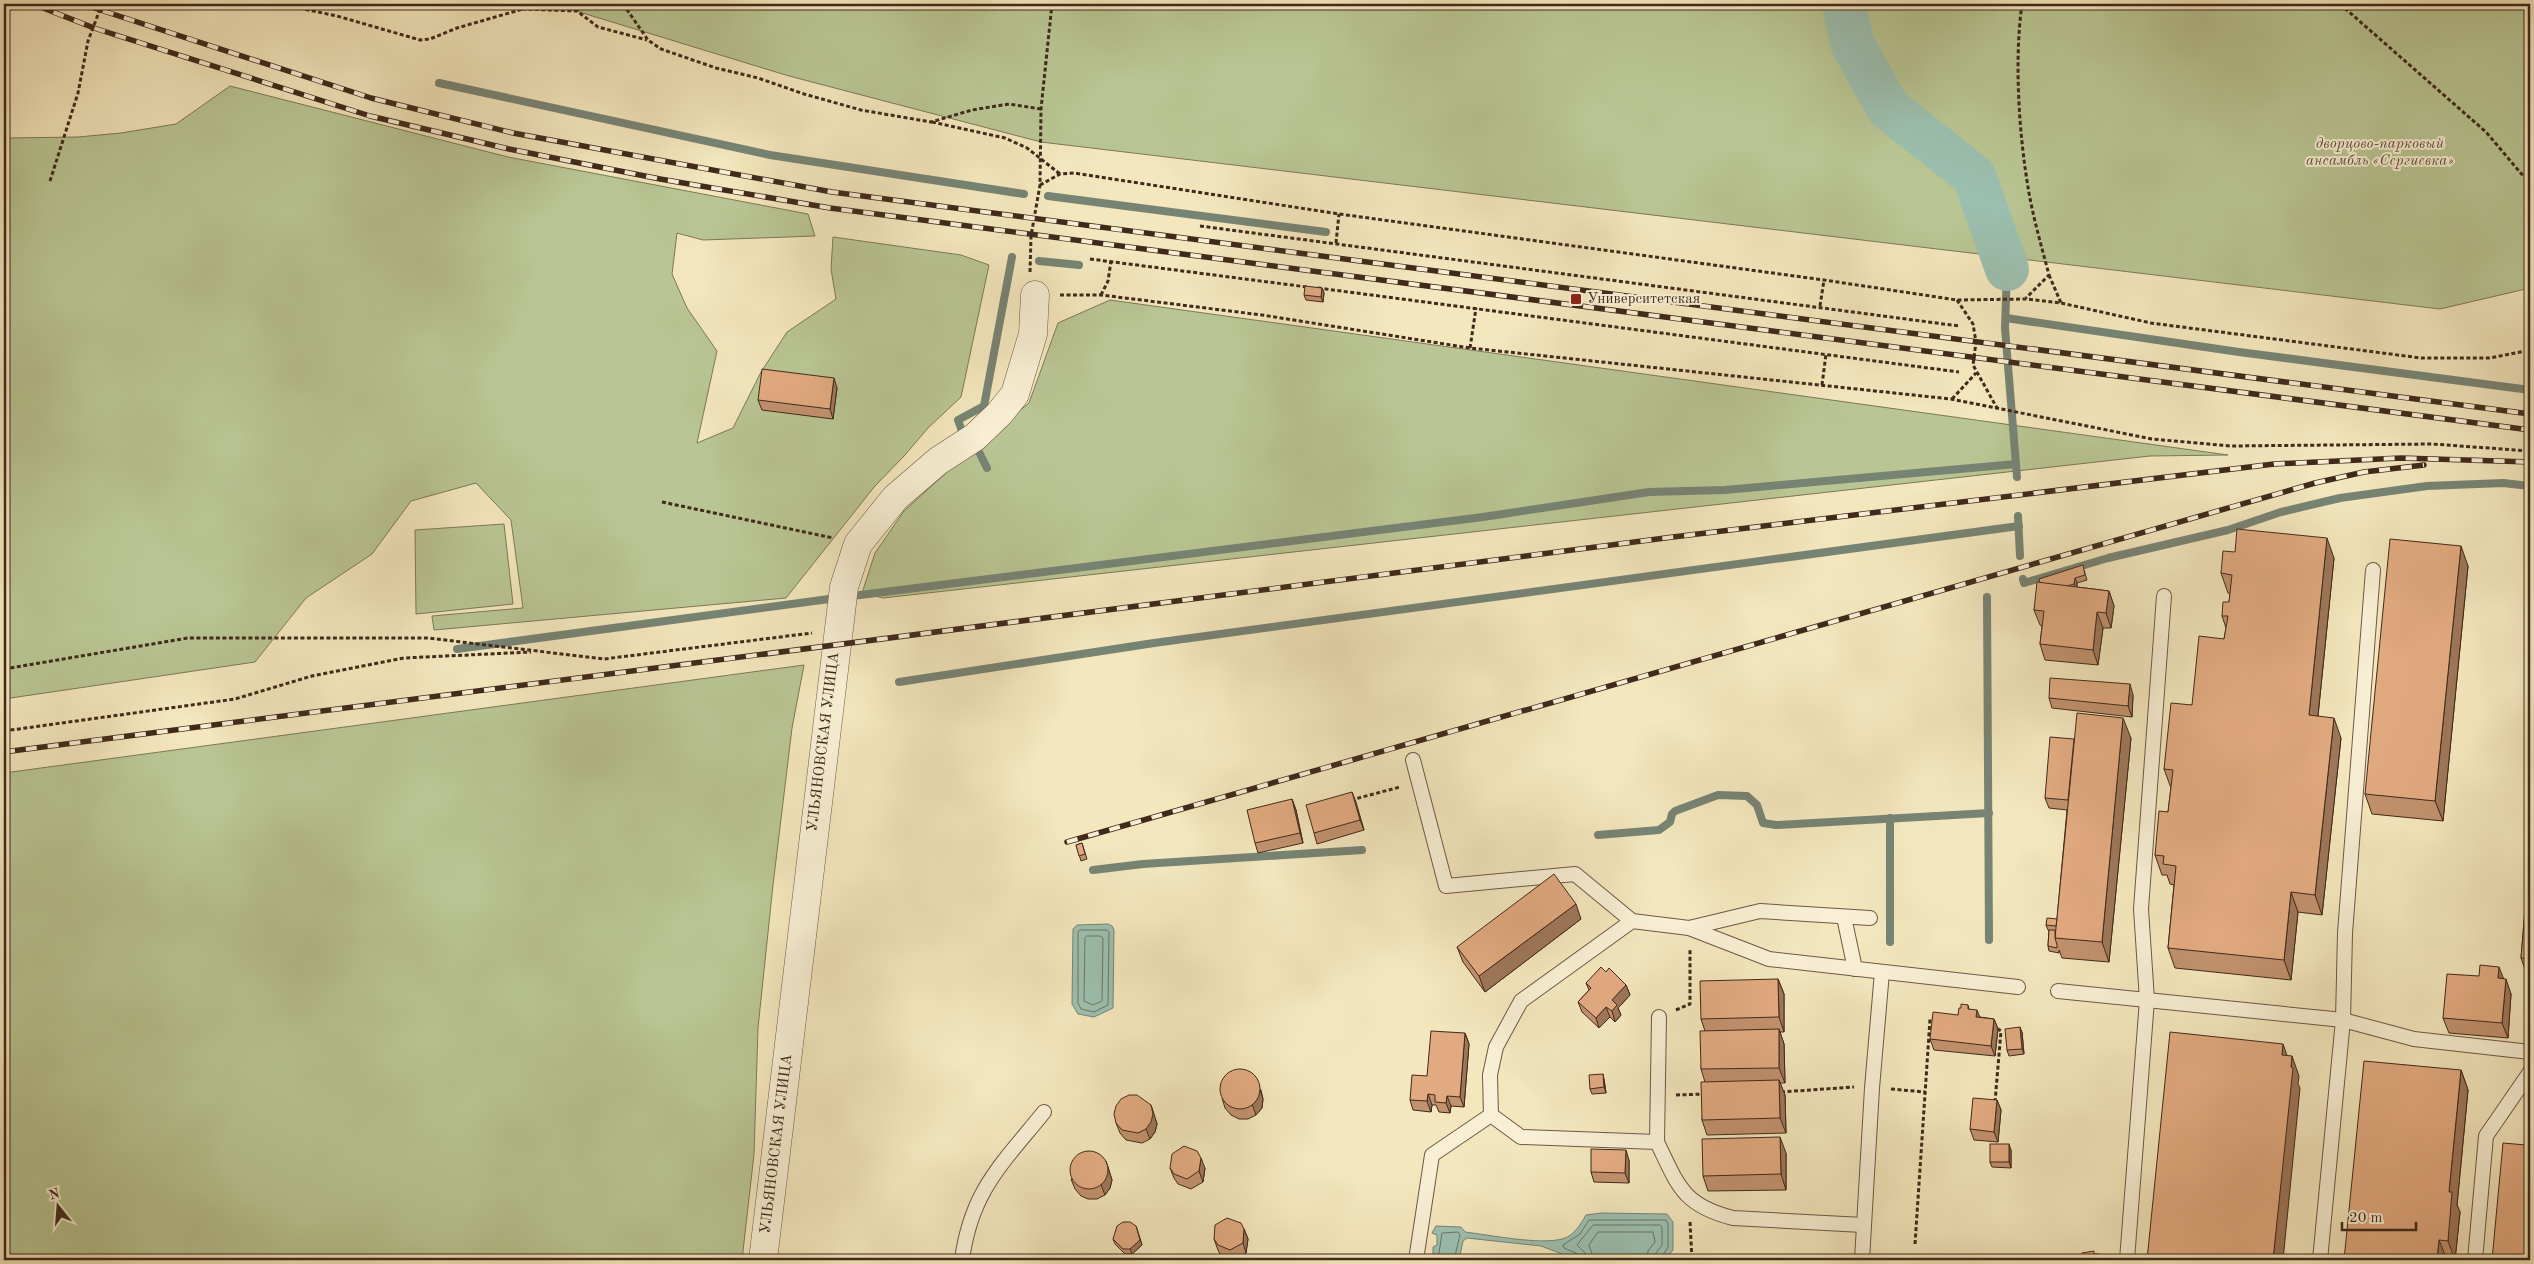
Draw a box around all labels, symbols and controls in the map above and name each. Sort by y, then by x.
park label: дворцово-парковый ансамбль «Сергиевка» [2306,137,2454,169]
marker: Университетская [1569,292,1583,306]
place label: Университетская [1587,292,1701,307]
street label: УЛЬЯНОВСКАЯ УЛИЦА [806,651,843,833]
street label: УЛЬЯНОВСКАЯ УЛИЦА [759,1053,796,1235]
north arrow [32,1182,82,1232]
text: N [47,1186,62,1203]
scale bar [2342,1199,2415,1231]
text: 20 m [2349,1211,2383,1226]

